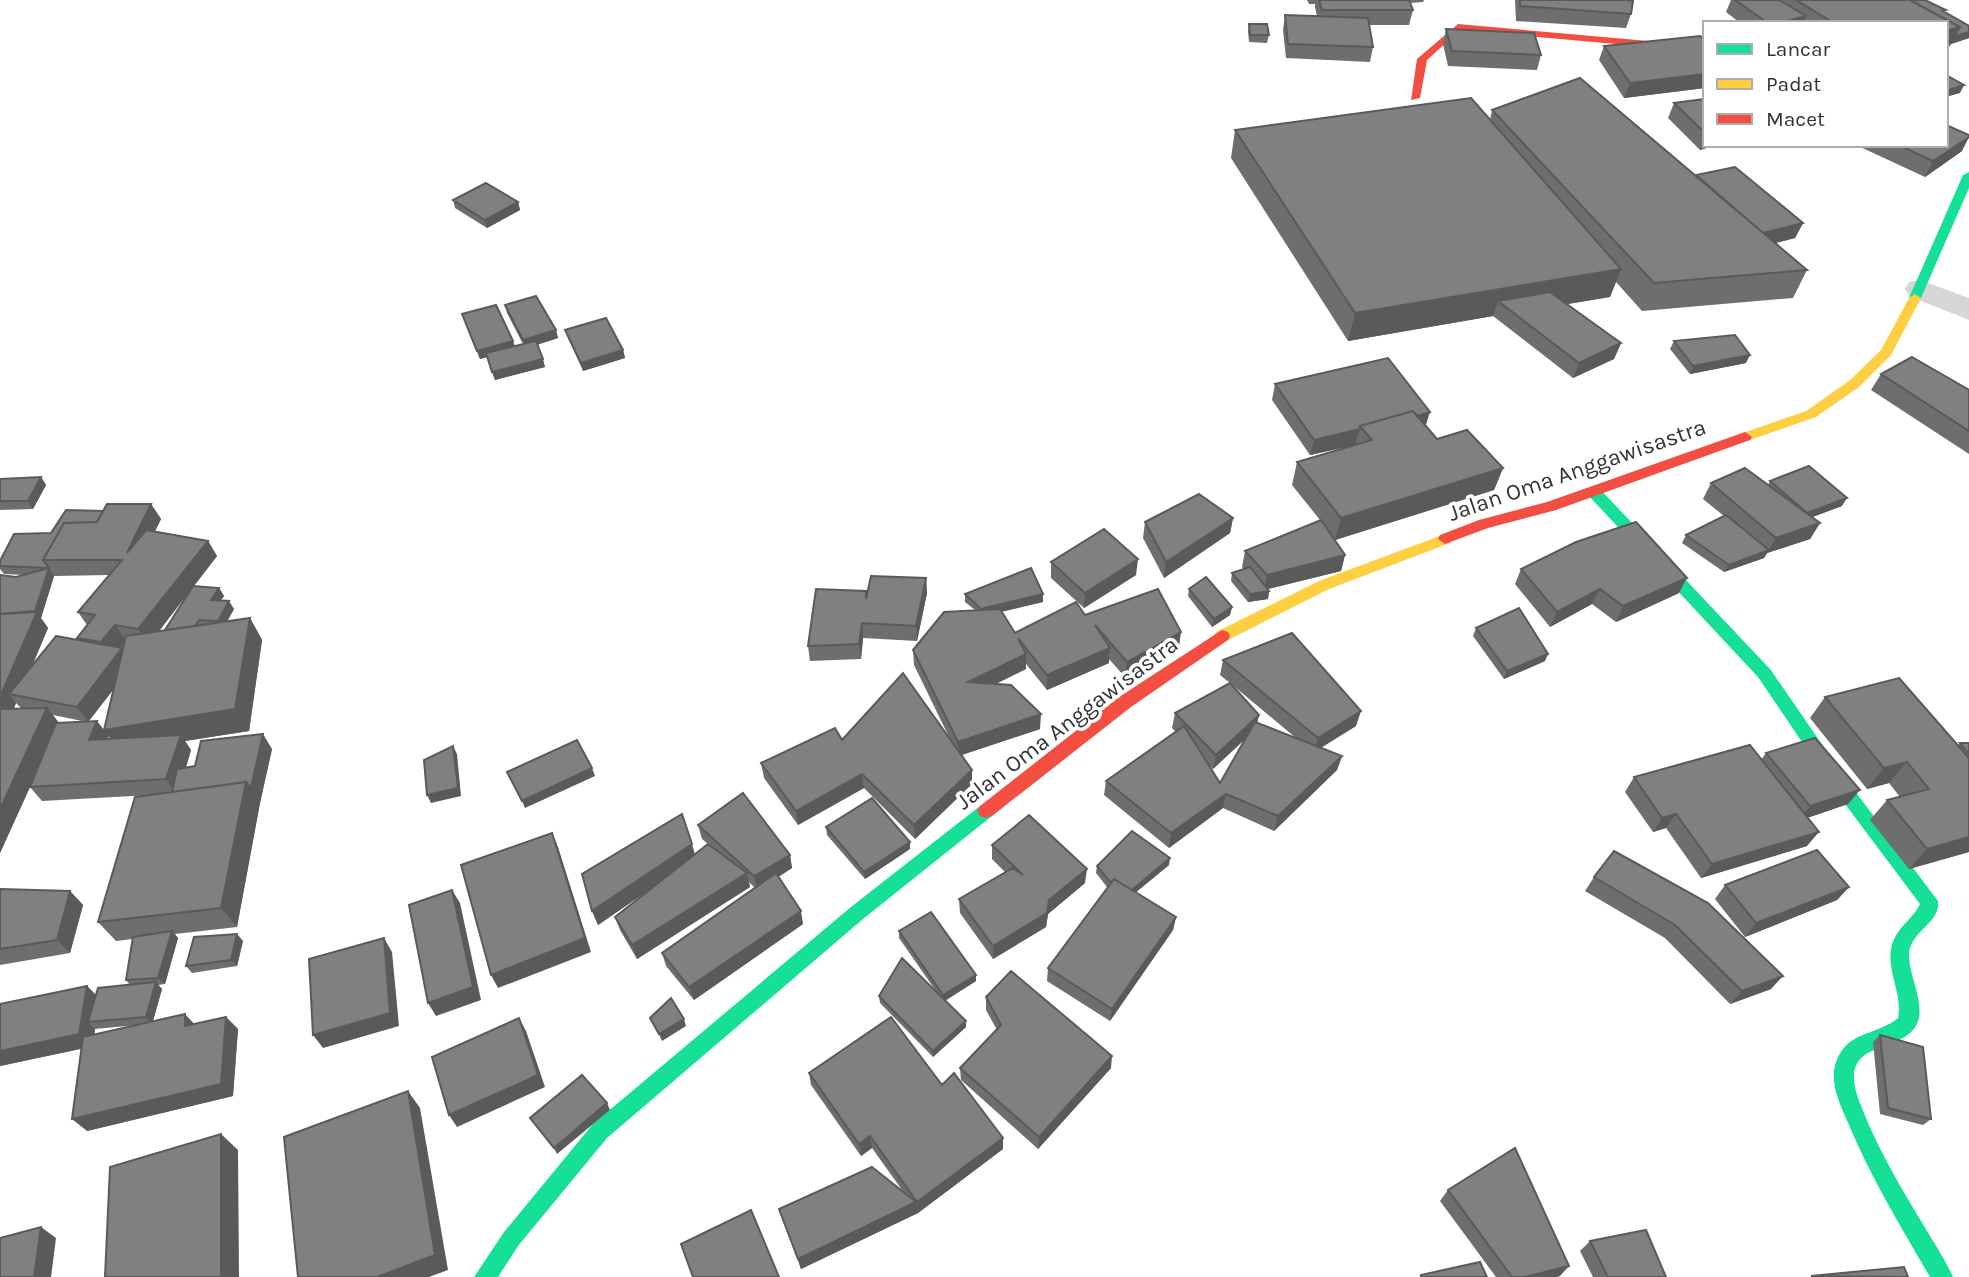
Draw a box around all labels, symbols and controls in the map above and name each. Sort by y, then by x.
legend [1703,21,1948,147]
text: Lancar [1766,37,1830,61]
text: Padat [1766,72,1821,96]
text: Macet [1766,107,1825,131]
street label: Jalan Oma Anggawisastra [1445,413,1709,527]
street label: Jalan Oma Anggawisastra [951,631,1183,815]

